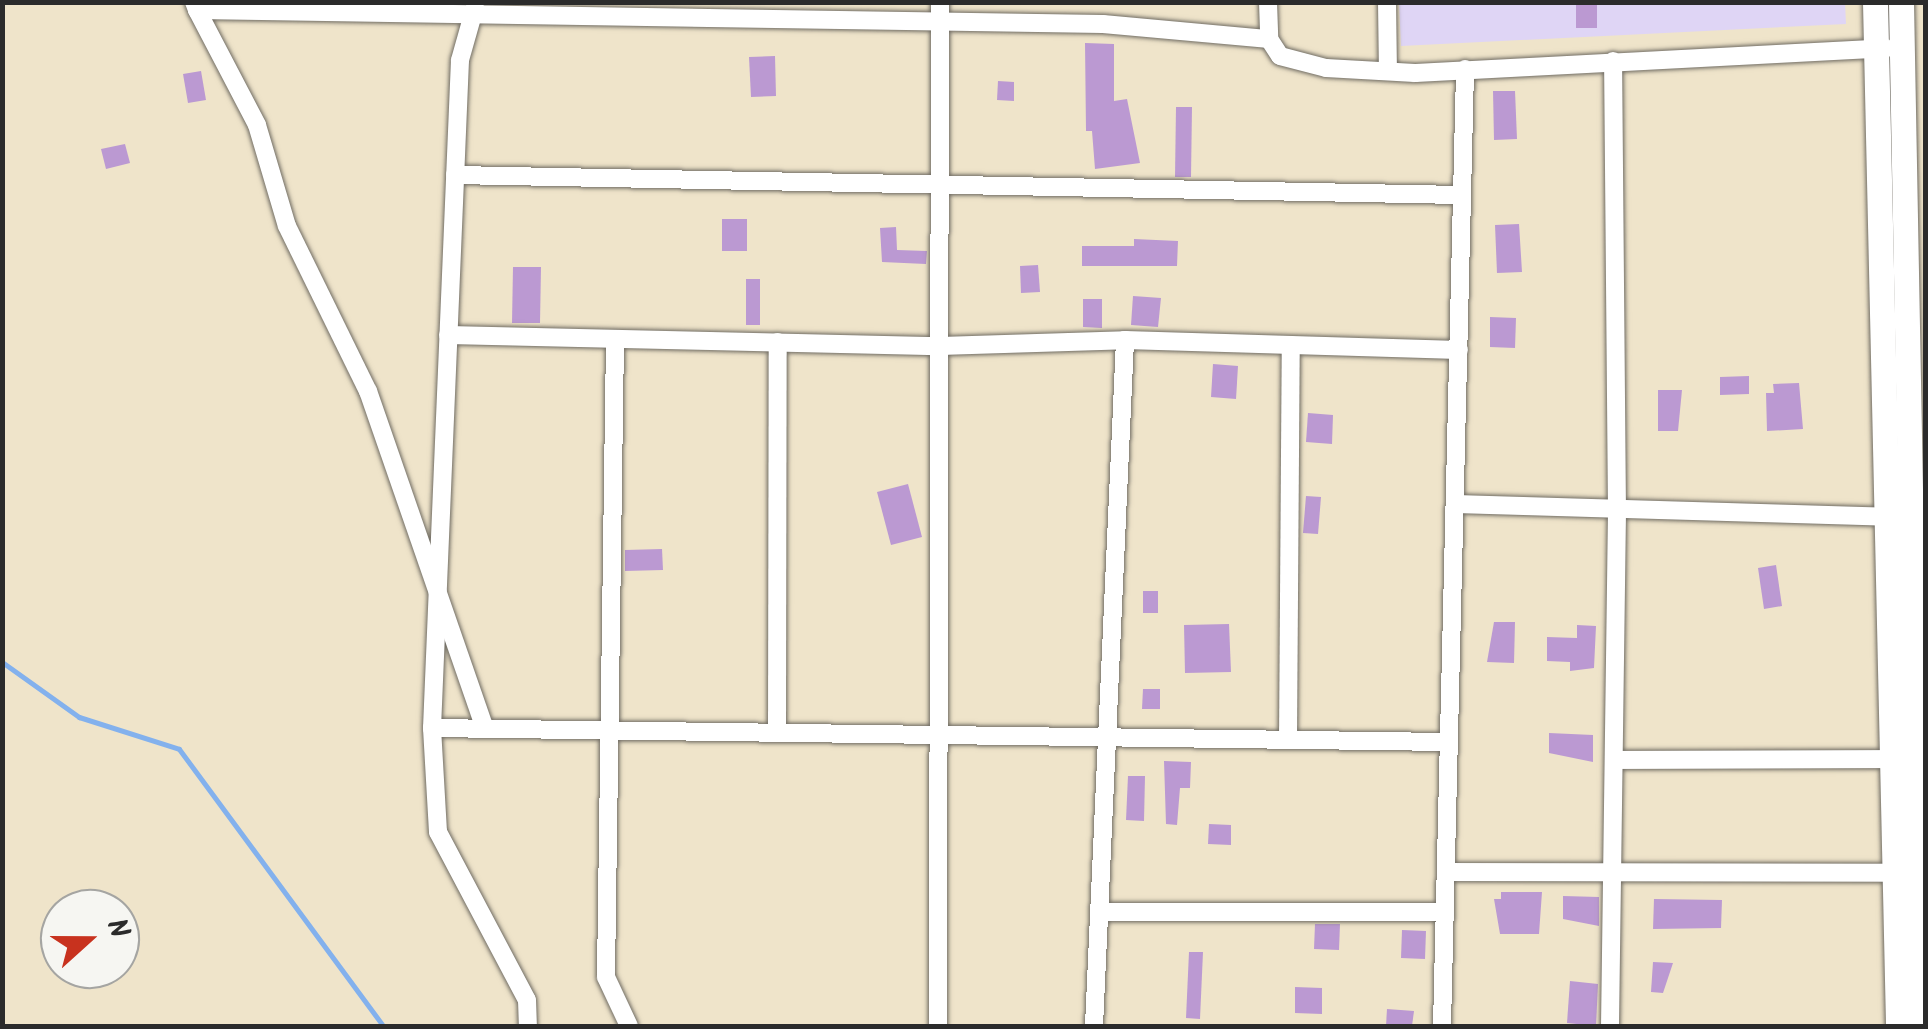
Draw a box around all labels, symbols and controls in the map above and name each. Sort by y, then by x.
north arrow [40,889,140,989]
text: N [92,912,141,945]

